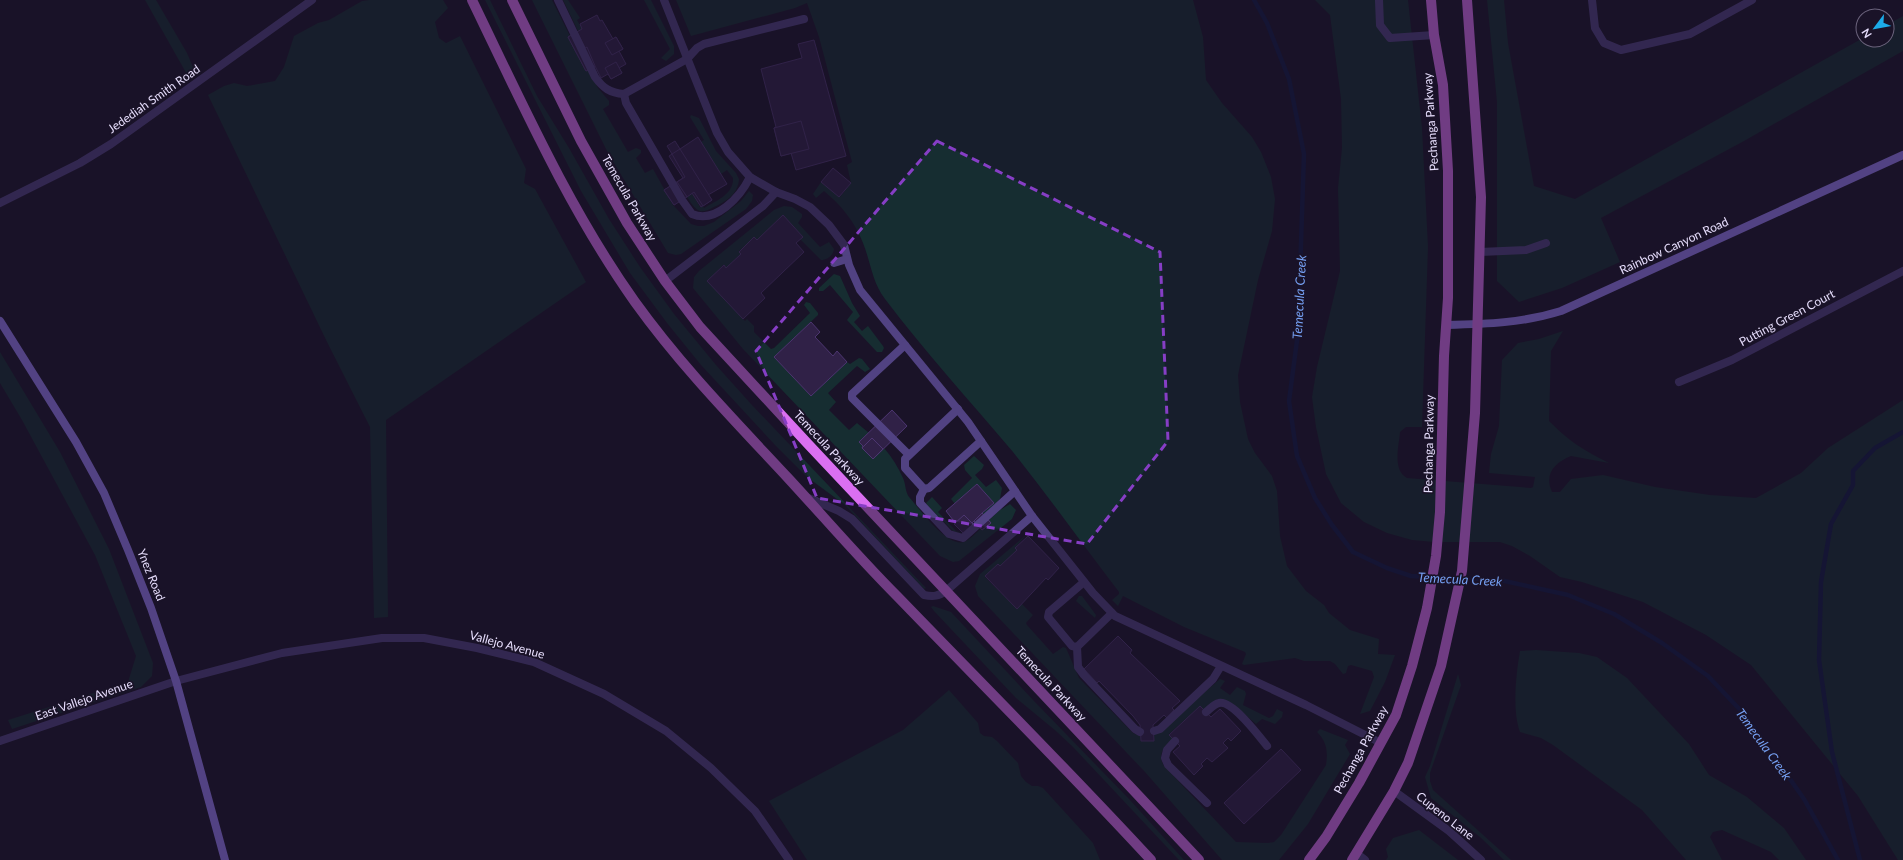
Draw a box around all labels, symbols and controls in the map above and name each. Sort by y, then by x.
north arrow [1855,8,1895,48]
text: N [1858,27,1874,41]
street label: Jedediah Smith Road [105,61,203,136]
street label: Pechanga Parkway [1420,72,1441,172]
street label: Temecula Parkway [599,152,661,244]
street label: Rainbow Canyon Road [1617,214,1731,277]
water label: Temecula Creek [1289,254,1309,340]
street label: Putting Green Court [1736,286,1838,349]
street label: Pechanga Parkway [1420,394,1437,493]
street label: Temecula Parkway [791,407,869,489]
street label: Ynez Road [134,547,169,603]
water label: Temecula Creek [1417,569,1503,589]
street label: Vallejo Avenue [468,627,546,662]
street label: Temecula Parkway [1013,643,1091,725]
street label: East Vallejo Avenue [33,676,135,723]
street label: Pechanga Parkway [1330,702,1391,796]
water label: Temecula Creek [1733,705,1796,784]
street label: Cupeno Lane [1413,788,1477,843]

